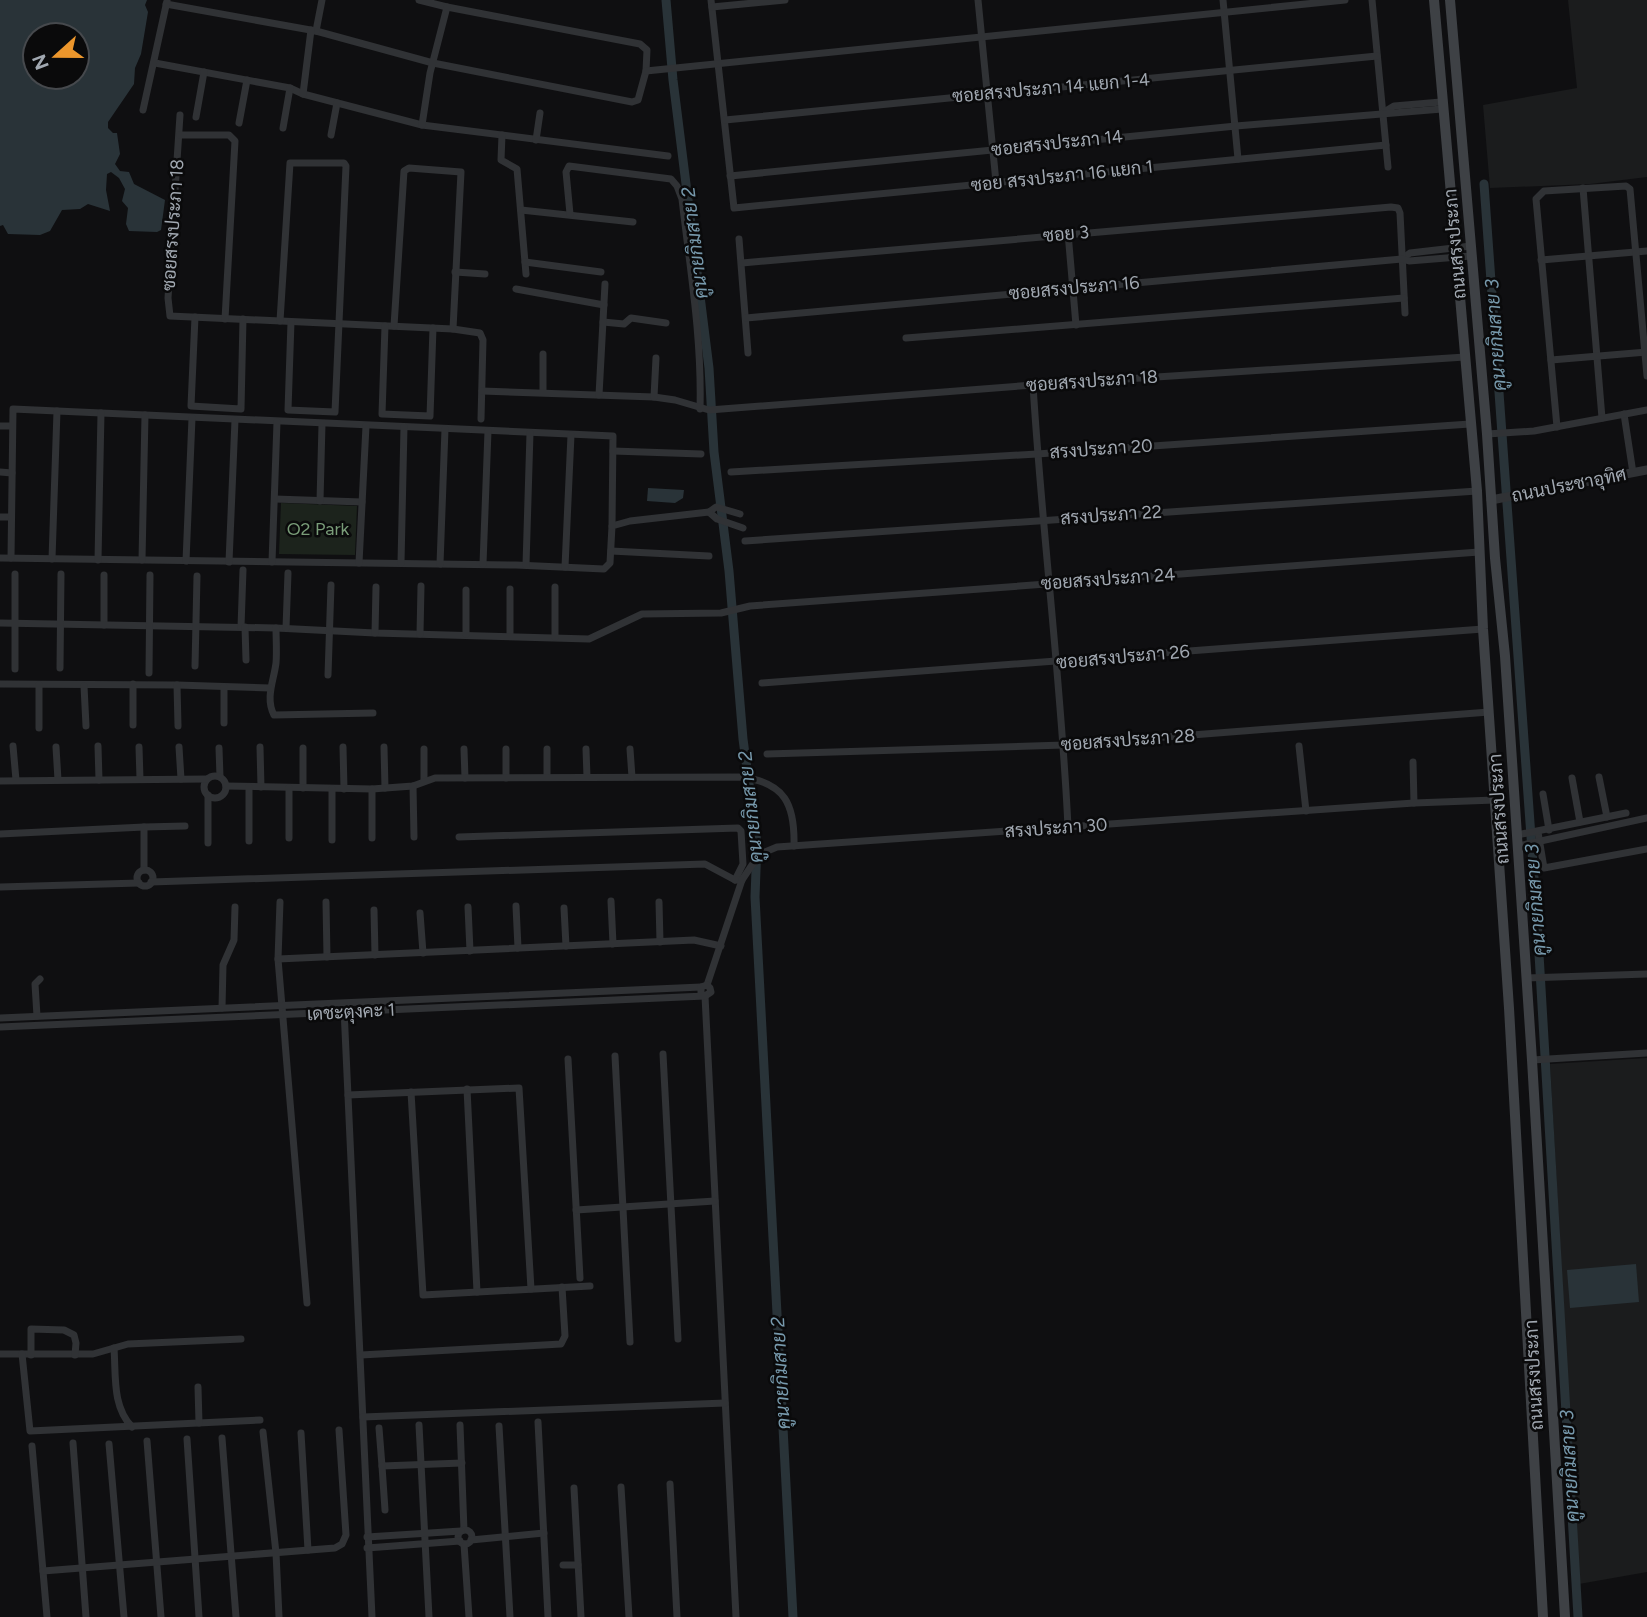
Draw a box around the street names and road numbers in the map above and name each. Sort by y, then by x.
street label: ซอยสรงประภา 14 แยก 1-4 [951,68,1151,108]
street label: ซอยสรงประภา 14 [990,125,1124,161]
street label: ซอย สรงประภา 16 แยก 1 [970,155,1154,197]
street label: ซอยสรงประภา 18 [157,158,189,292]
street label: ถนนสรงประภา [1439,188,1471,300]
street label: ซอย 3 [1042,221,1090,247]
street label: ซอยสรงประภา 16 [1008,271,1140,305]
street label: ซอยสรงประภา 18 [1025,365,1159,397]
street label: สรงประภา 20 [1049,434,1153,464]
street label: ถนนประชาอุทิศ [1510,463,1628,508]
street label: สรงประภา 22 [1059,500,1163,530]
street label: ซอยสรงประภา 24 [1040,563,1176,595]
street label: ซอยสรงประภา 26 [1055,640,1191,674]
street label: ซอยสรงประภา 28 [1060,724,1196,756]
street label: ถนนสรงประภา [1484,753,1514,865]
street label: สรงประภา 30 [1004,813,1108,843]
street label: เดชะตุงคะ 1 [306,999,396,1026]
street label: ถนนสรงประภา [1520,1319,1548,1431]

